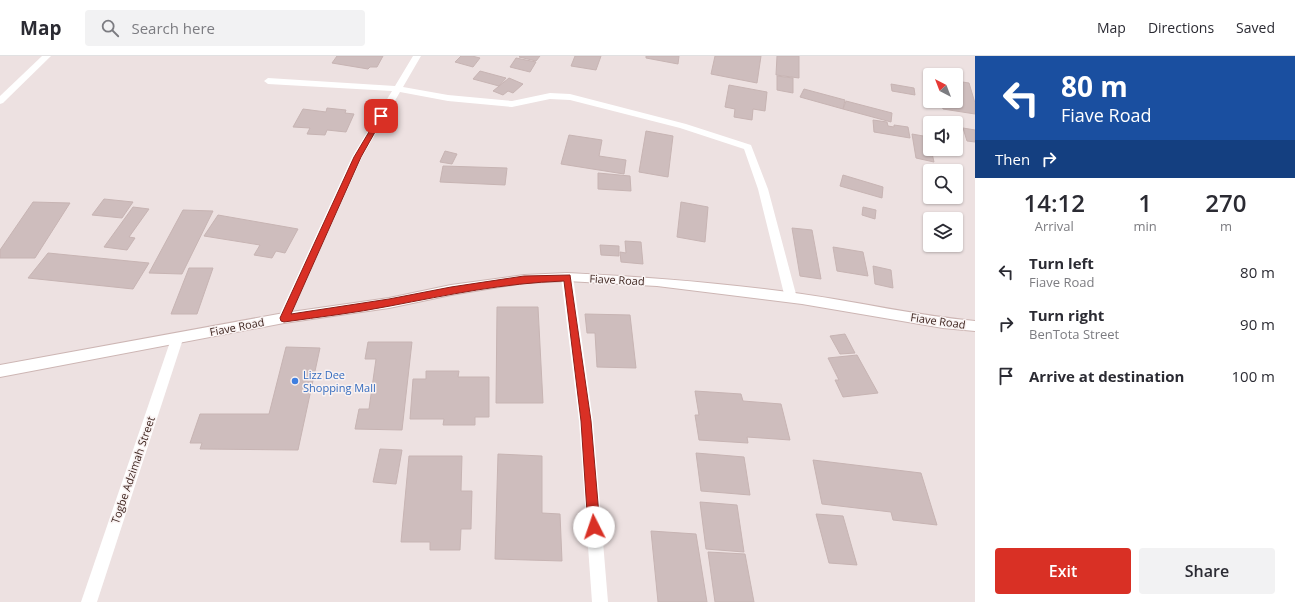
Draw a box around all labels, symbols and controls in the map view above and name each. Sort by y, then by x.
search box [85,10,365,46]
text: Map [20,15,61,41]
icon: search [99,17,121,39]
text: Search here [131,18,215,38]
text: Map [1097,18,1126,37]
text: Directions [1148,18,1214,37]
text: Saved [1236,18,1275,37]
text: 80 m [1061,67,1128,105]
north arrow [923,68,963,108]
map controls [923,68,963,252]
icon: left [995,72,1047,124]
pin [364,99,398,133]
text: Fiave Road [1061,103,1152,127]
icon: arrive [370,105,392,127]
button: sound [923,116,963,156]
icon: right [1038,148,1060,170]
text: Then [995,149,1030,169]
button: search [923,164,963,204]
text: 14:12 [1024,186,1085,219]
text: 1 [1138,186,1152,219]
text: 270 [1205,186,1246,219]
button: layers [923,212,963,252]
text: Arrival [1035,217,1074,235]
text: min [1134,217,1157,235]
text: m [1220,217,1232,235]
text: Turn left [1029,253,1094,273]
icon: left [995,261,1017,283]
text: 80 m [1240,262,1275,282]
street label: Fiave Road [589,271,645,288]
text: Fiave Road [1029,273,1094,291]
text: Turn right [1029,305,1104,325]
street label: Fiave Road [910,309,967,332]
icon: right [995,313,1017,335]
street label: Fiave Road [208,314,265,339]
text: 90 m [1240,314,1275,334]
text: BenTota Street [1029,325,1119,343]
icon: arrive [995,365,1017,387]
text: Arrive at destination [1029,366,1184,386]
text: 100 m [1231,366,1275,386]
place label: Lizz Dee Shopping Mall [303,367,376,395]
marker: Lizz Dee Shopping Mall [290,376,300,386]
street label: Togbe Adzimah Street [107,414,158,526]
position arrow [573,506,615,548]
button: Exit [995,548,1131,594]
button: Share [1139,548,1275,594]

